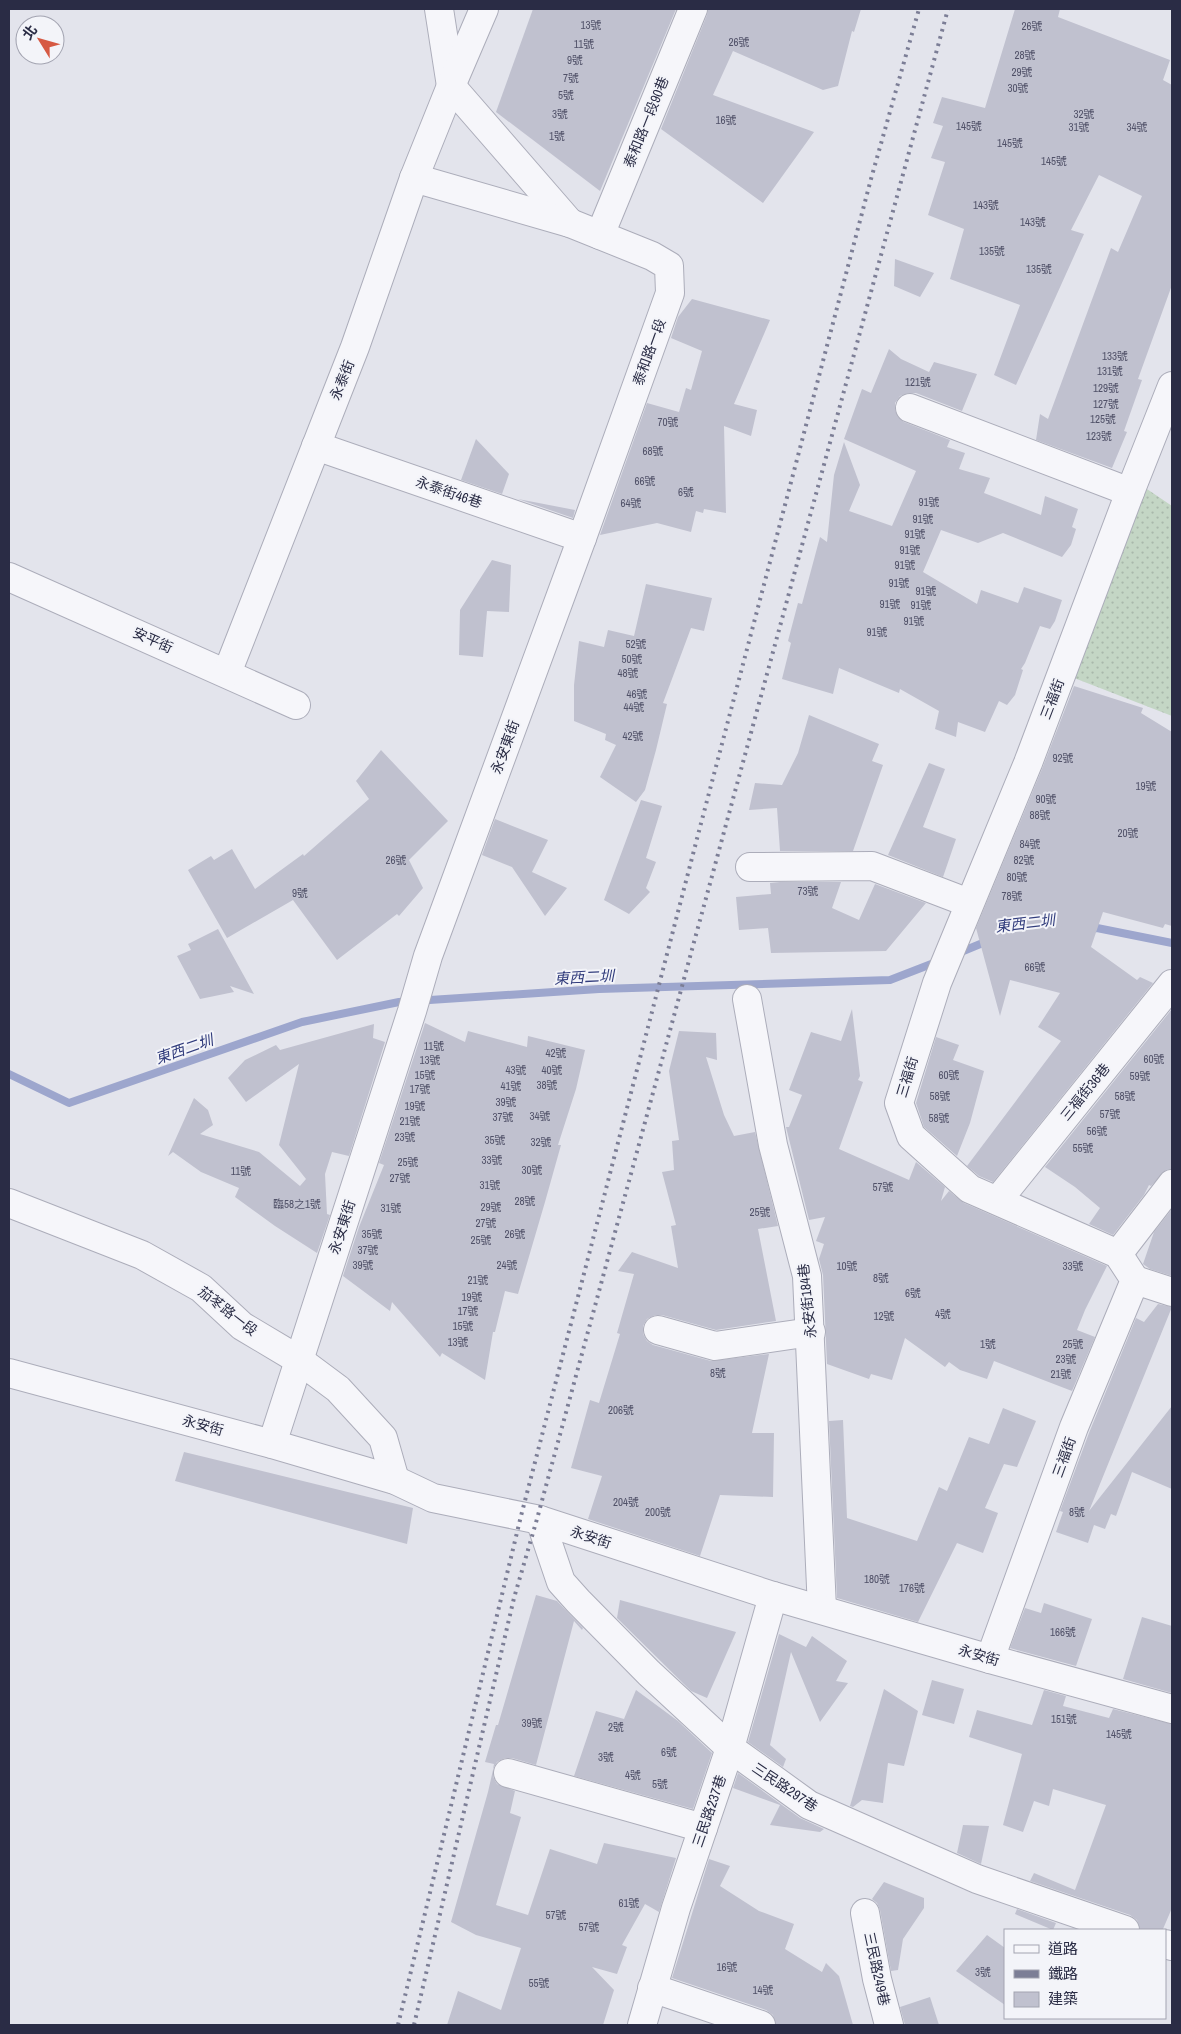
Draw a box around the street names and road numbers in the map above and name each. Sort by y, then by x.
street label: 泰和路一段90巷 [620,74,672,170]
street label: 泰和路一段 [629,316,669,388]
street label: 永泰街 [326,357,358,403]
street label: 永泰街46巷 [414,472,484,512]
street label: 安平街 [130,623,176,657]
street label: 三福街 [1036,676,1068,722]
street label: 永安東街 [487,718,523,776]
street label: 三福街 [892,1054,922,1100]
street label: 三福街36巷 [1056,1060,1114,1124]
street label: 永安東街 [325,1198,359,1256]
street label: 永安街184巷 [794,1263,820,1339]
street label: 茄苳路一段 [195,1282,261,1340]
street label: 永安街 [180,1411,226,1439]
street label: 三福街 [1048,1434,1080,1480]
street label: 永安街 [568,1522,614,1552]
street label: 永安街 [956,1641,1002,1669]
street label: 三民路297巷 [749,1759,821,1815]
street label: 三民路237巷 [688,1773,730,1849]
street label: 三民路249巷 [860,1930,894,2008]

